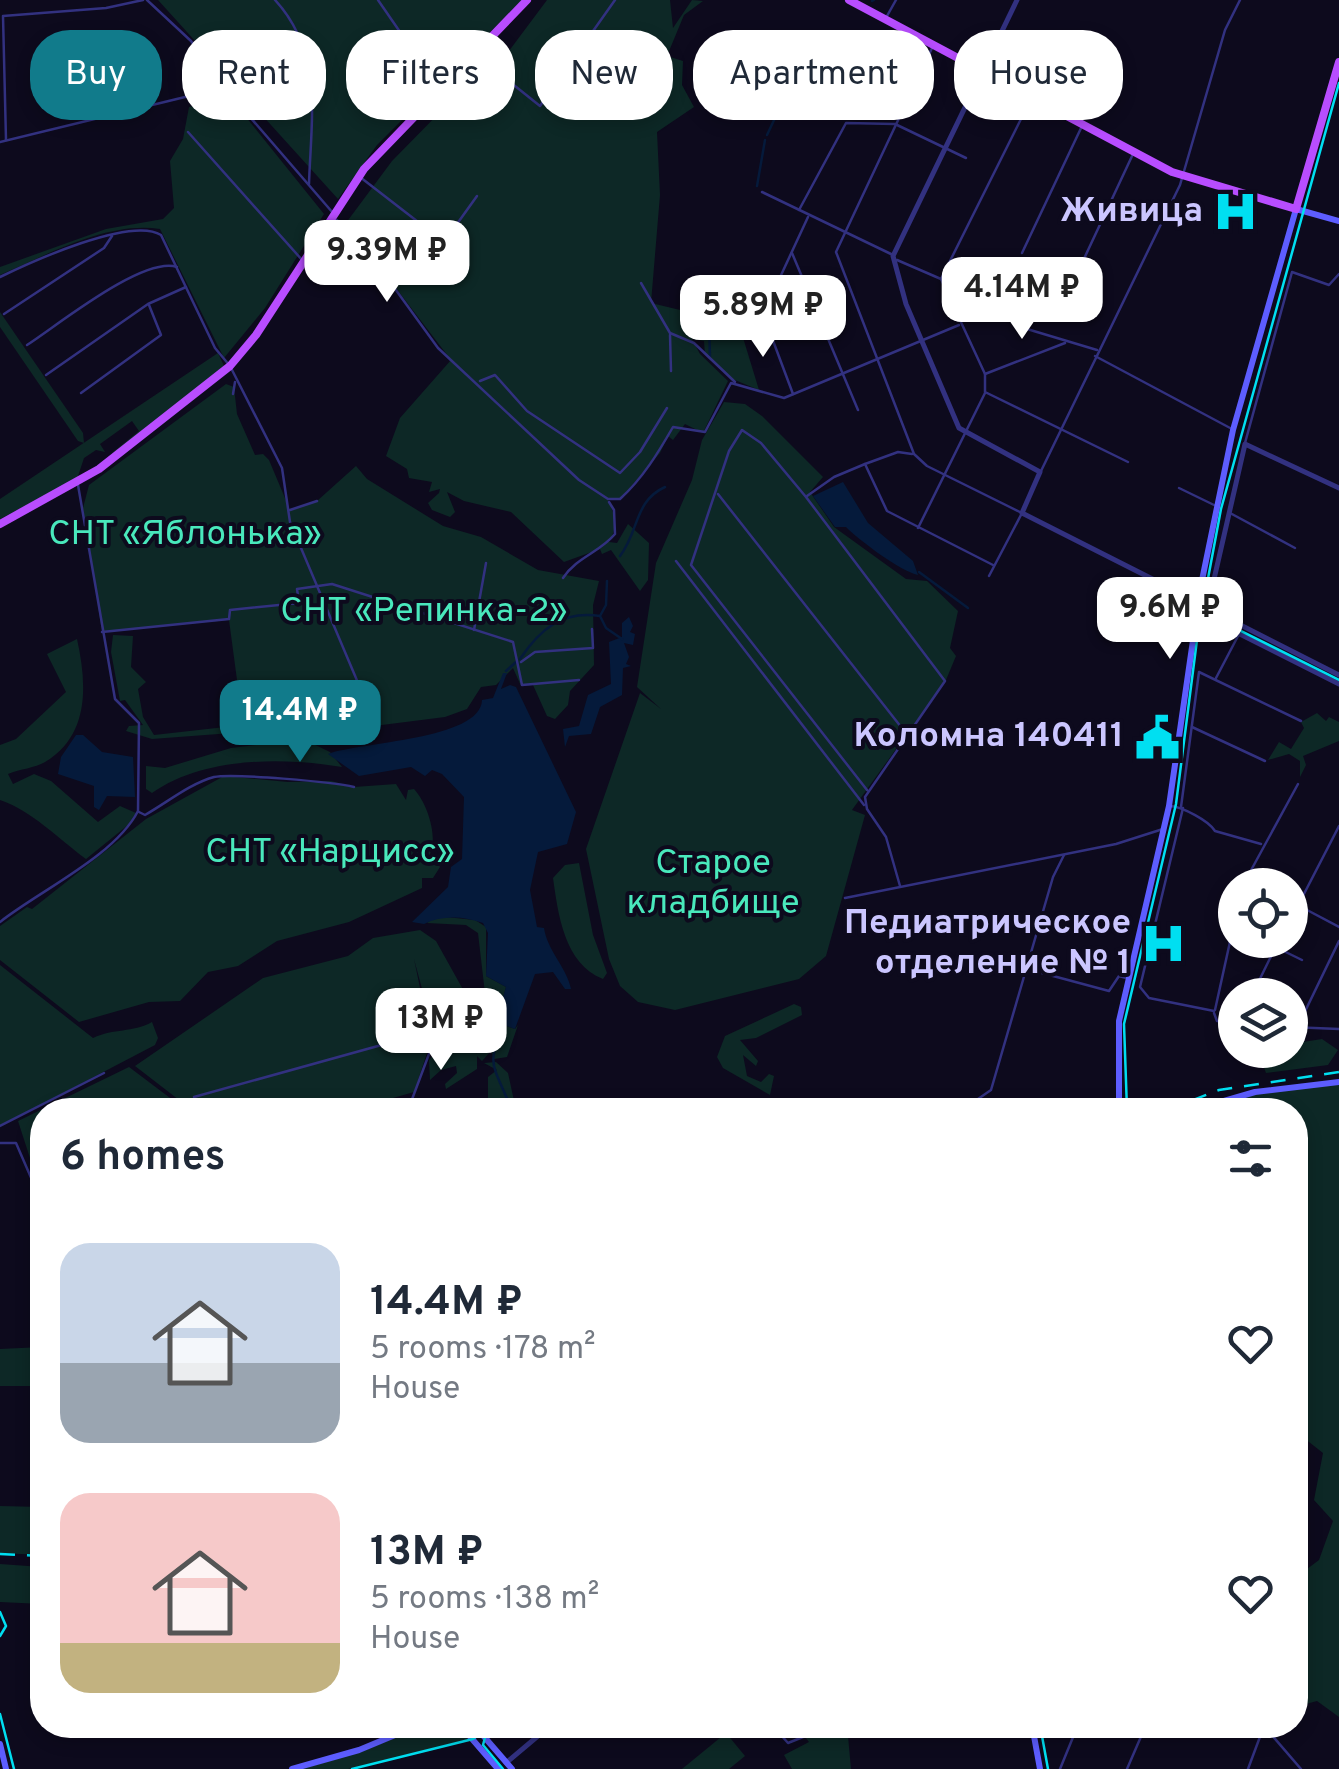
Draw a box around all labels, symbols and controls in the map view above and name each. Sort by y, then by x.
chip: Buy [30,30,162,120]
chip: Rent [182,30,326,120]
chip: Filters [346,30,515,120]
chip: New [535,30,673,120]
chip: Apartment [693,30,934,120]
chip: House [954,30,1123,120]
hospital icon: Живица [1212,188,1260,236]
place label: Живица [1060,190,1203,234]
pin: 9.39M ₽ [295,220,479,305]
text: 9.39M ₽ [326,232,448,272]
pin: 4.14M ₽ [930,257,1114,342]
text: 4.14M ₽ [964,269,1080,309]
pin: 5.89M ₽ [671,275,855,360]
text: 5.89M ₽ [702,287,824,327]
park label: СНТ «Яблонька» [48,513,322,557]
pin: 9.6M ₽ [1089,577,1251,662]
text: 9.6M ₽ [1119,589,1221,629]
park label: СНТ «Репинка-2» [280,590,568,634]
pin: 14.4M ₽ [208,680,392,765]
text: 14.4M ₽ [242,692,358,732]
public building icon: Коломна 140411 [1133,713,1181,761]
place label: Коломна 140411 [854,715,1124,759]
park label: СНТ «Нарцисс» [205,831,455,875]
park label: Старое кладбище [626,842,800,926]
map controls [1218,868,1308,1068]
button: locate [1218,868,1308,958]
place label: Педиатрическое отделение № 1 [844,902,1131,986]
hospital icon: Педиатрическое отделение № 1 [1140,920,1188,968]
button: layers [1218,978,1308,1068]
pin: 13M ₽ [371,988,511,1073]
text: 13M ₽ [398,1000,484,1040]
icon: filters [1223,1131,1278,1186]
text: 6 homes [60,1132,225,1185]
text: 14.4M ₽ [370,1277,523,1330]
icon: home [140,1283,260,1403]
icon: heart [1223,1316,1278,1371]
text: 5 rooms · 178 m² [370,1330,596,1370]
text: House [370,1370,460,1410]
text: 13M ₽ [370,1527,484,1580]
icon: home [140,1533,260,1653]
icon: heart [1223,1566,1278,1621]
text: 5 rooms · 138 m² [370,1580,599,1620]
text: House [370,1620,460,1660]

